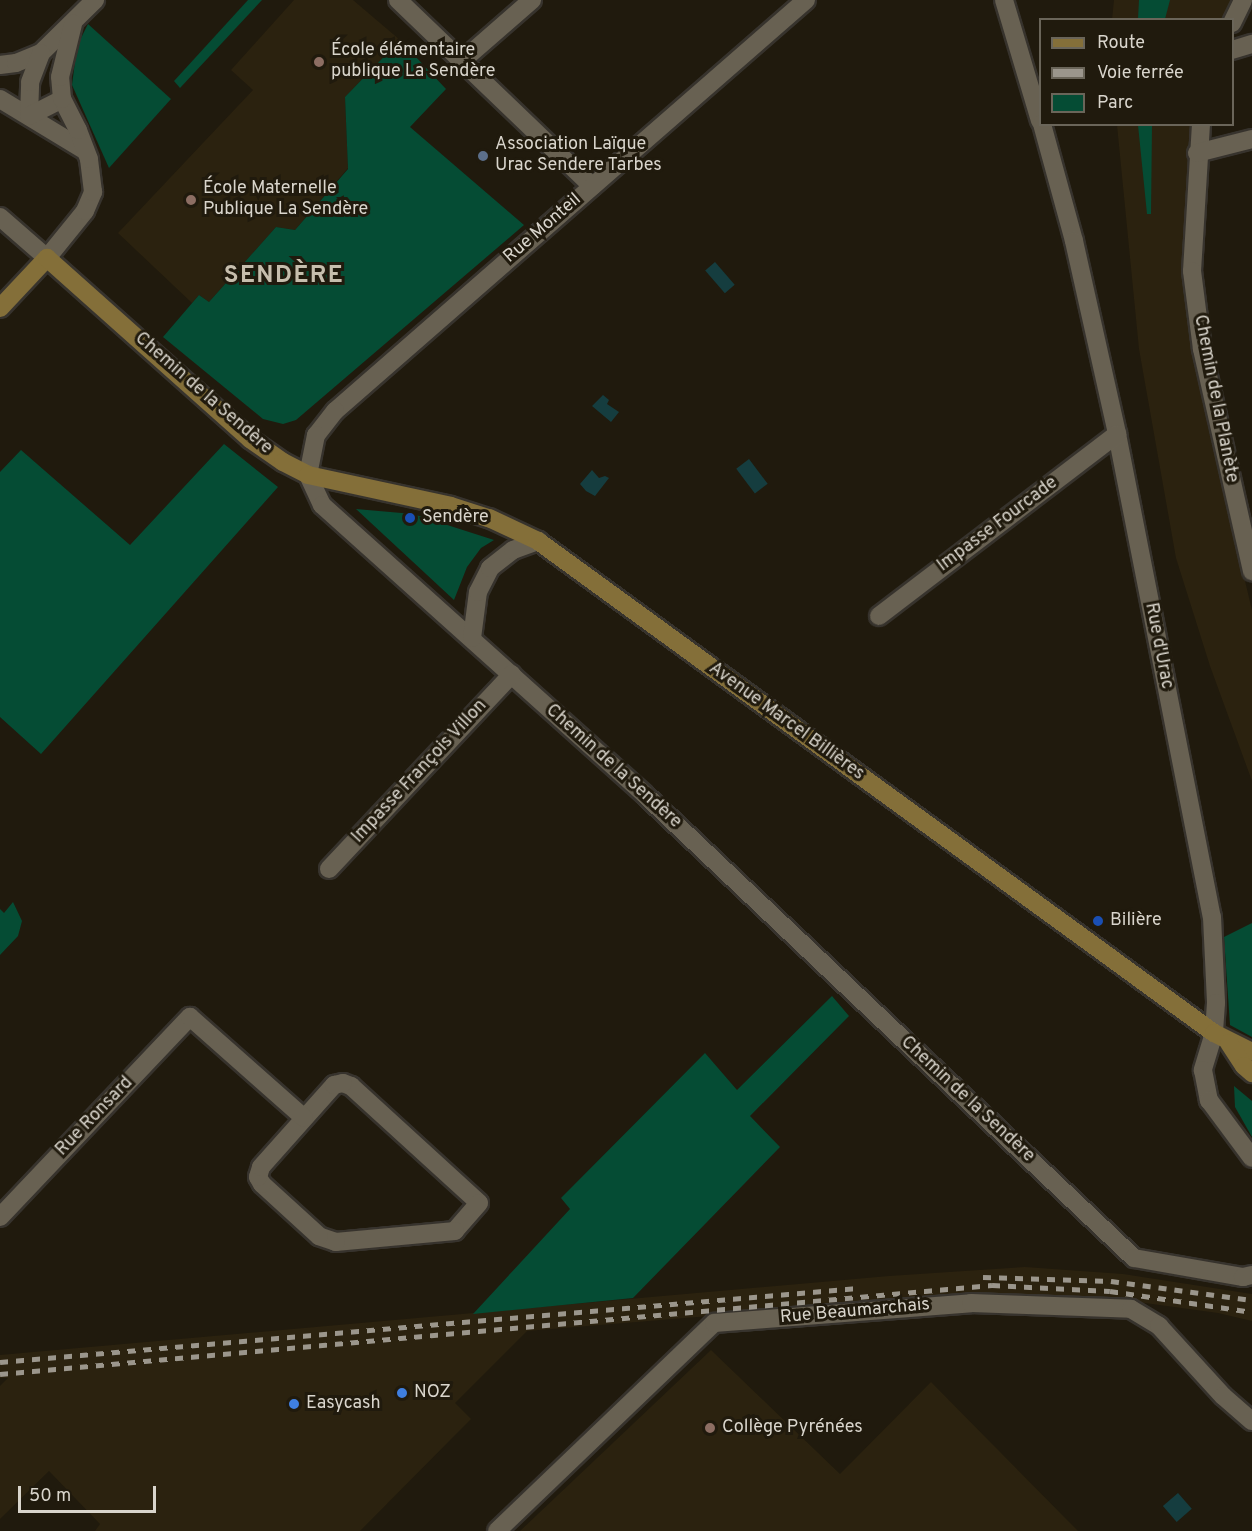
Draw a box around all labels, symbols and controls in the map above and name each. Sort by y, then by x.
legend [1039,18,1234,126]
text: Route [1097,32,1145,55]
place label: École élémentaire publique La Sendère [331,41,495,84]
marker: École élémentaire publique La Sendère [312,55,326,69]
text: Voie ferrée [1097,62,1184,85]
text: Parc [1097,92,1133,115]
place label: Association Laïque Urac Sendere Tarbes [495,135,662,178]
marker: Association Laïque Urac Sendere Tarbes [476,149,490,163]
place label: École Maternelle Publique La Sendère [203,179,368,222]
street label: Rue Monteil [500,189,586,269]
marker: École Maternelle Publique La Sendère [184,193,198,207]
district label: SENDÈRE [224,263,344,291]
street label: Chemin de la Planète [1188,313,1242,485]
street label: Chemin de la Sendère [130,328,276,460]
street label: Impasse Fourcade [934,473,1062,577]
place label: Sendère [422,507,489,529]
marker: Sendère [403,511,417,525]
street label: Rue d'Urac [1139,601,1177,691]
street label: Avenue Marcel Billières [704,658,868,786]
street label: Impasse François Villon [348,696,492,848]
street label: Chemin de la Sendère [541,700,685,834]
place label: Bilière [1110,910,1162,932]
marker: Bilière [1091,914,1105,928]
street label: Chemin de la Sendère [896,1032,1038,1168]
street label: Rue Ronsard [52,1073,138,1161]
street label: Rue Beaumarchais [779,1295,931,1329]
place label: NOZ [414,1382,451,1404]
marker: NOZ [395,1386,409,1400]
place label: Easycash [306,1393,381,1415]
marker: Easycash [287,1397,301,1411]
place label: Collège Pyrénées [722,1417,863,1439]
marker: Collège Pyrénées [703,1421,717,1435]
scale bar [21,1474,159,1512]
text: 50 m [29,1485,71,1508]

